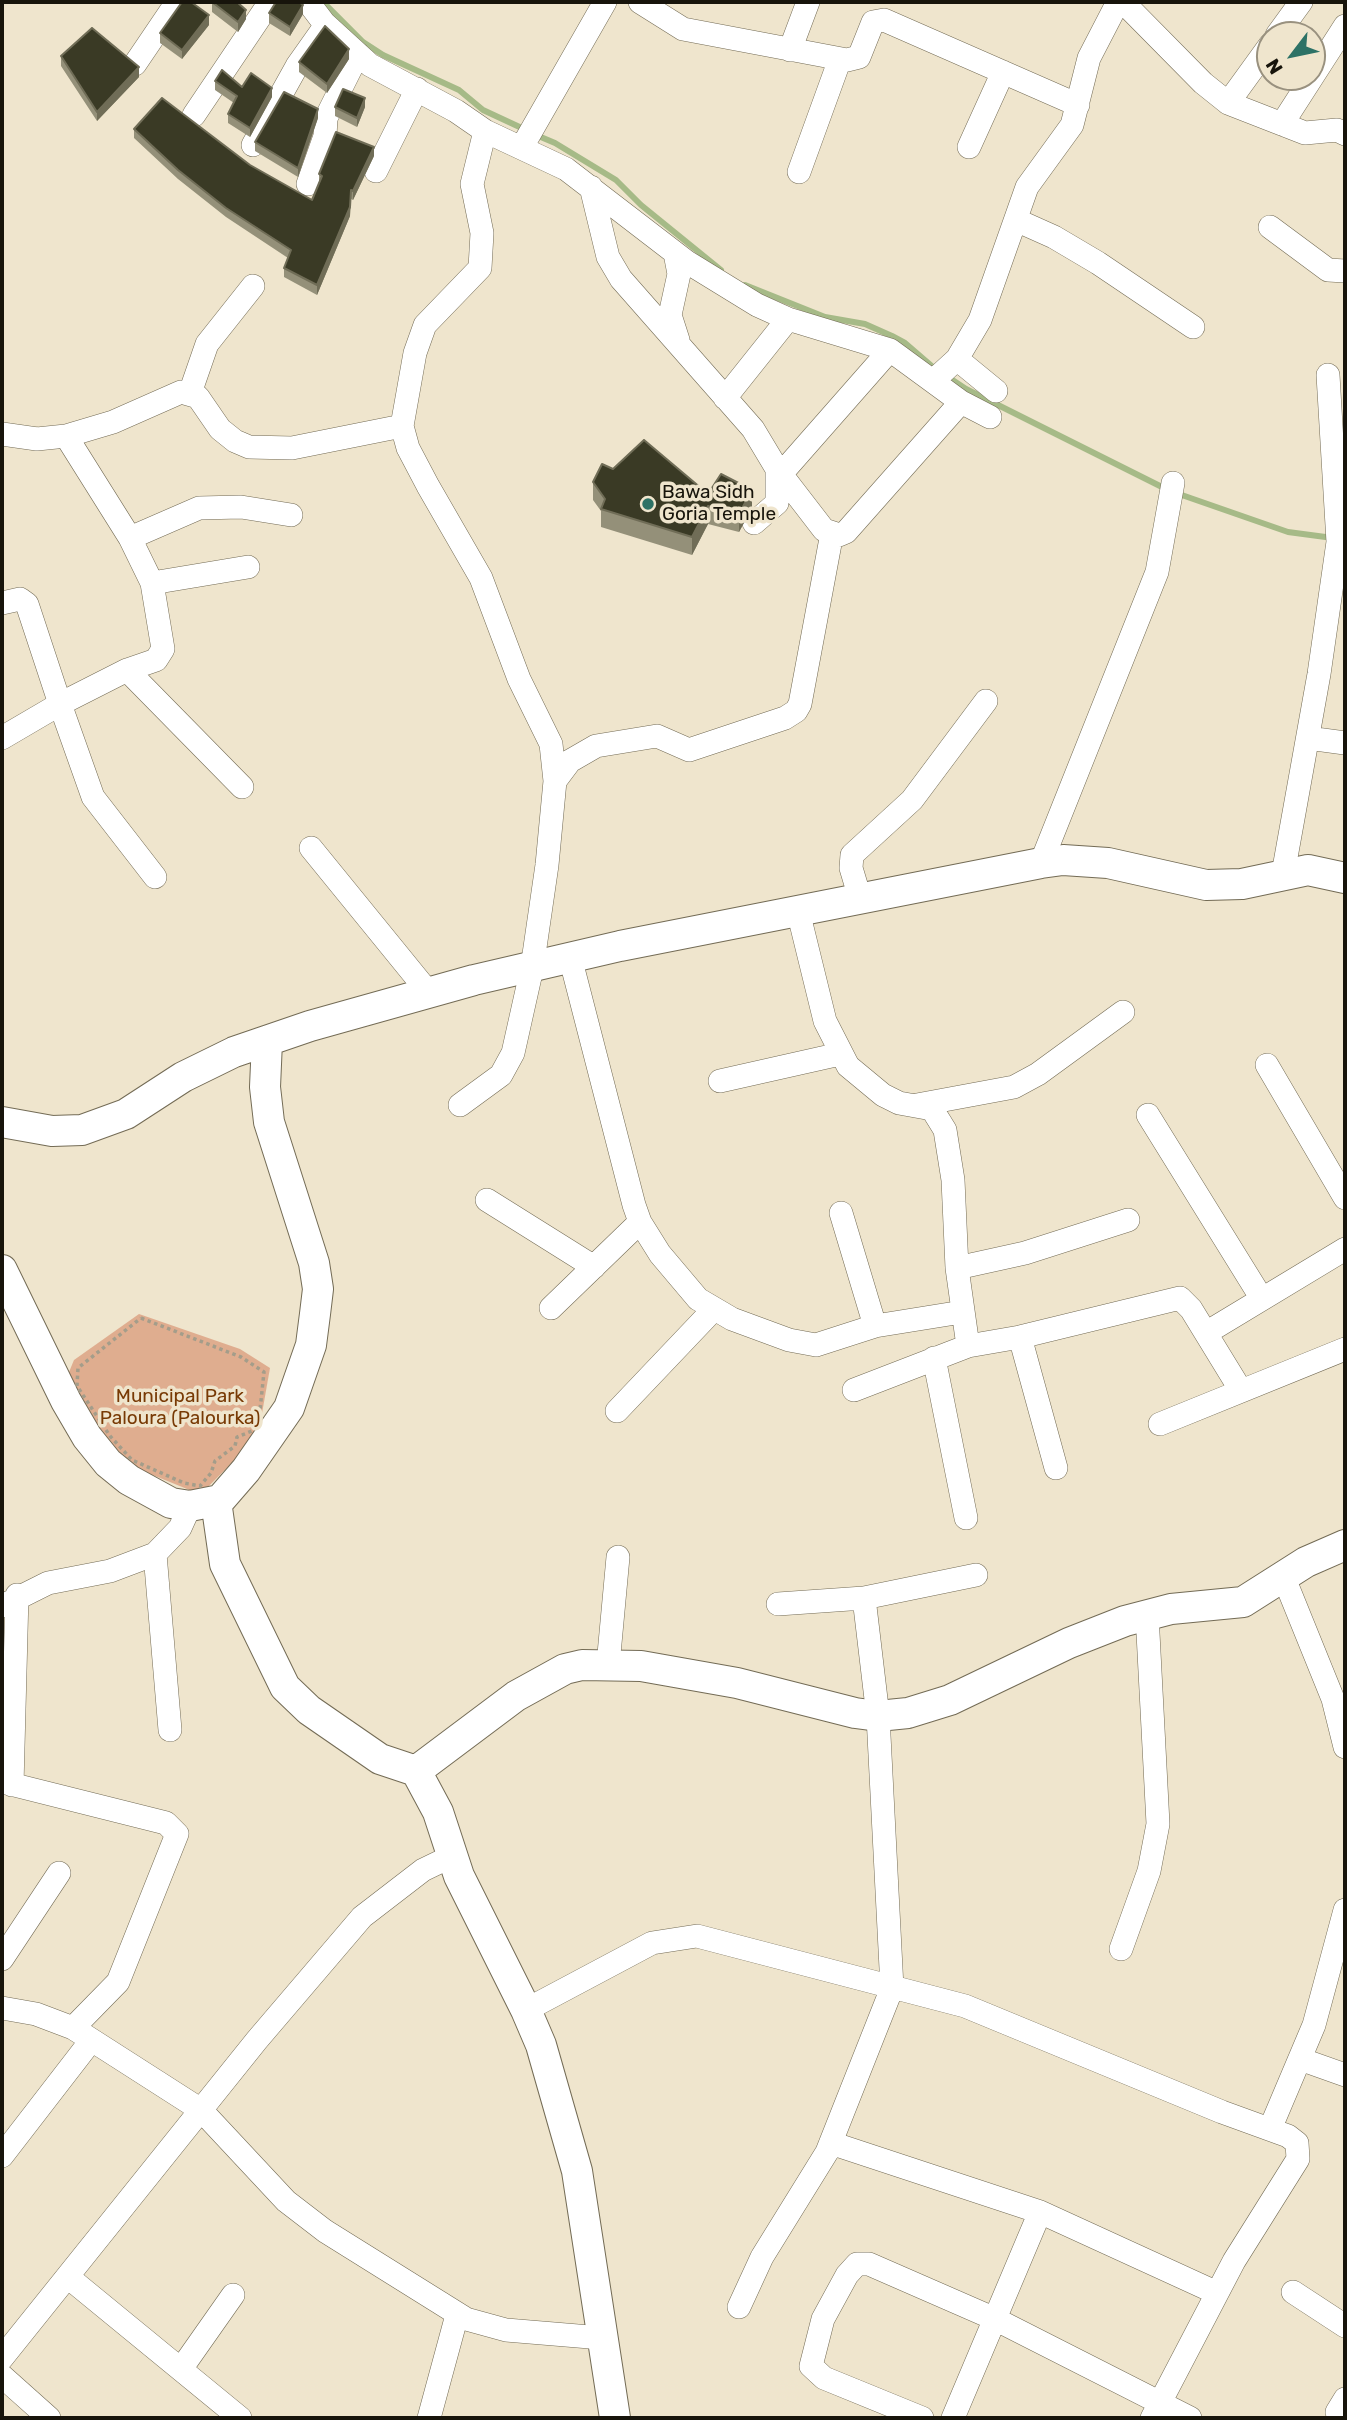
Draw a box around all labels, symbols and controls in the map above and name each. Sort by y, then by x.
north arrow [1256,21,1326,91]
text: N [1261,54,1288,78]
place label: Bawa Sidh Goria Temple [662,482,776,526]
marker: Bawa Sidh Goria Temple [640,496,656,512]
park label: Municipal Park Paloura (Palourka) [100,1386,260,1430]

